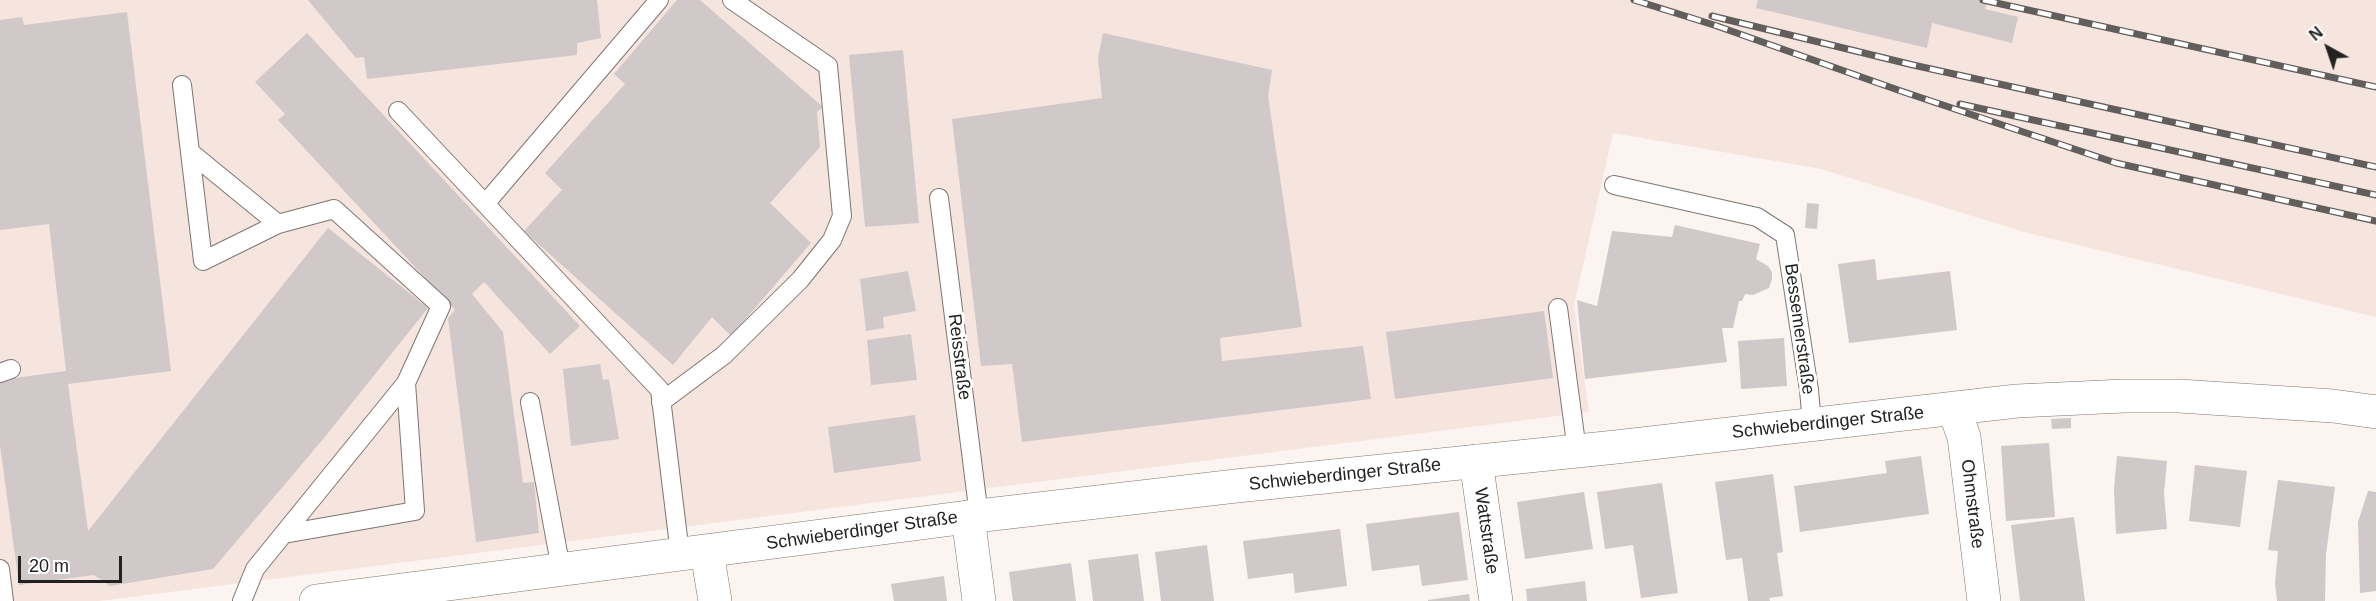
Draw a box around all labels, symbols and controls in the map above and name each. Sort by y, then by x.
north arrow [2298,18,2358,78]
text: N [2306,24,2326,44]
street label: Bessemerstraße [1779,262,1819,396]
street label: Reisstraße [943,312,975,402]
street label: Schwieberdinger Straße [1731,402,1925,444]
street label: Schwieberdinger Straße [1248,454,1442,496]
street label: Ohmstraße [1956,458,1988,550]
street label: Wattstraße [1469,486,1503,576]
street label: Schwieberdinger Straße [765,507,959,555]
scale bar [21,544,124,582]
text: 20 m [29,556,69,576]

